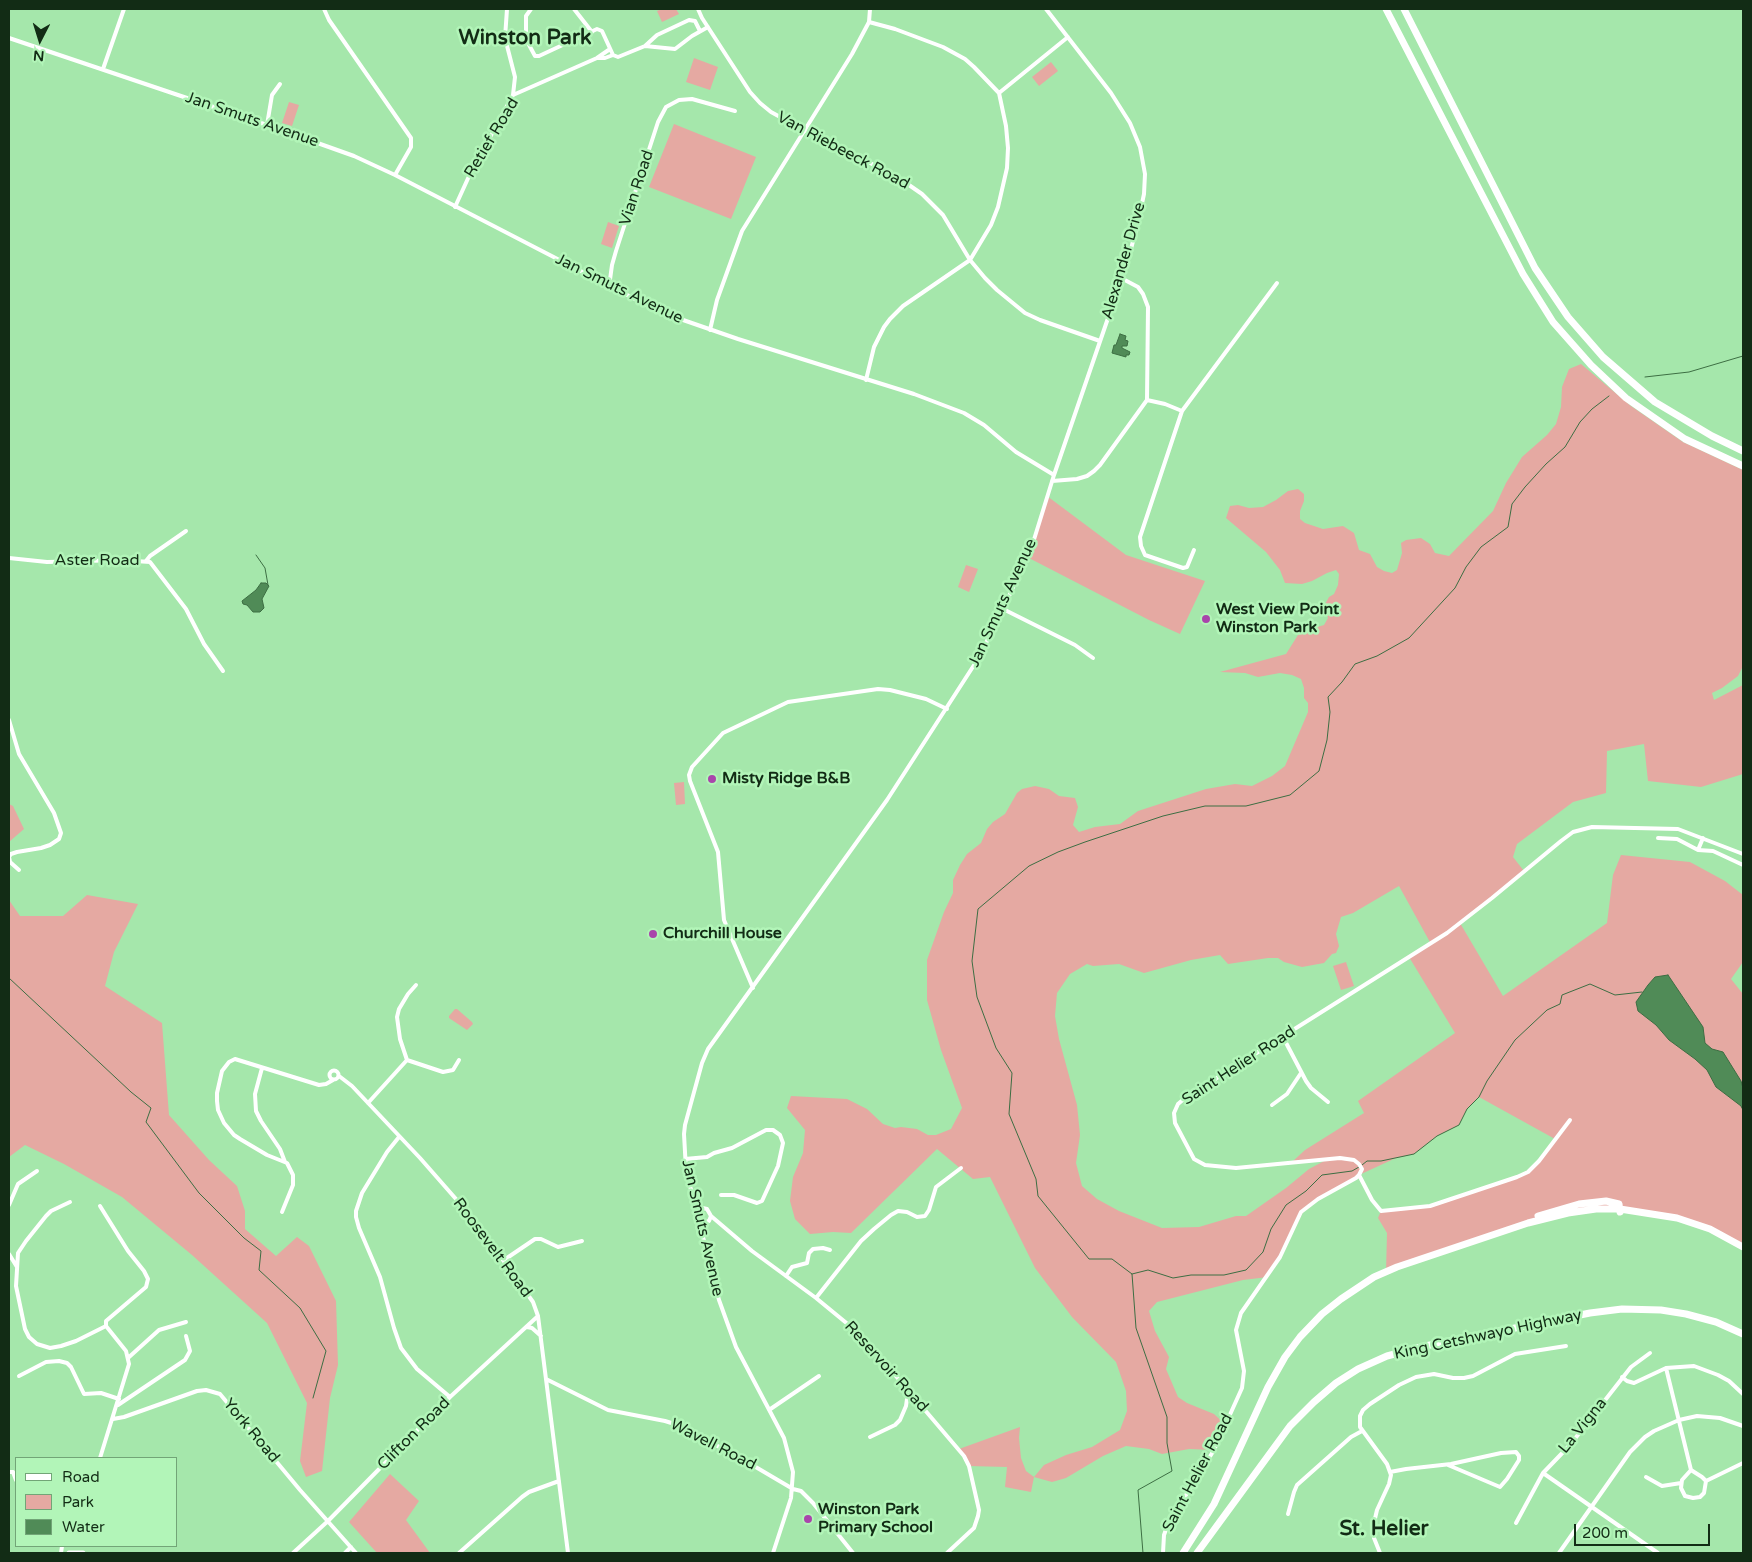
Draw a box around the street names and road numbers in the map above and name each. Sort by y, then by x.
street label: Jan Smuts Avenue [183,88,321,152]
street label: Retief Road [461,94,523,182]
street label: Van Riebeeck Road [773,108,913,194]
street label: Vian Road [616,148,658,228]
street label: Alexander Drive [1098,200,1150,322]
street label: Jan Smuts Avenue [552,250,686,328]
street label: Jan Smuts Avenue [965,536,1041,670]
street label: Aster Road [54,551,140,571]
street label: Saint Helier Road [1179,1022,1299,1110]
street label: Jan Smuts Avenue [677,1158,727,1298]
street label: Roosevelt Road [448,1195,536,1301]
street label: King Cetshwayo Highway [1392,1306,1584,1364]
street label: Reservoir Road [840,1318,932,1416]
street label: Clifton Road [374,1394,454,1474]
street label: La Vigna [1555,1394,1611,1458]
street label: York Road [219,1395,283,1467]
street label: Saint Helier Road [1159,1411,1237,1535]
street label: Wavell Road [667,1415,759,1475]

